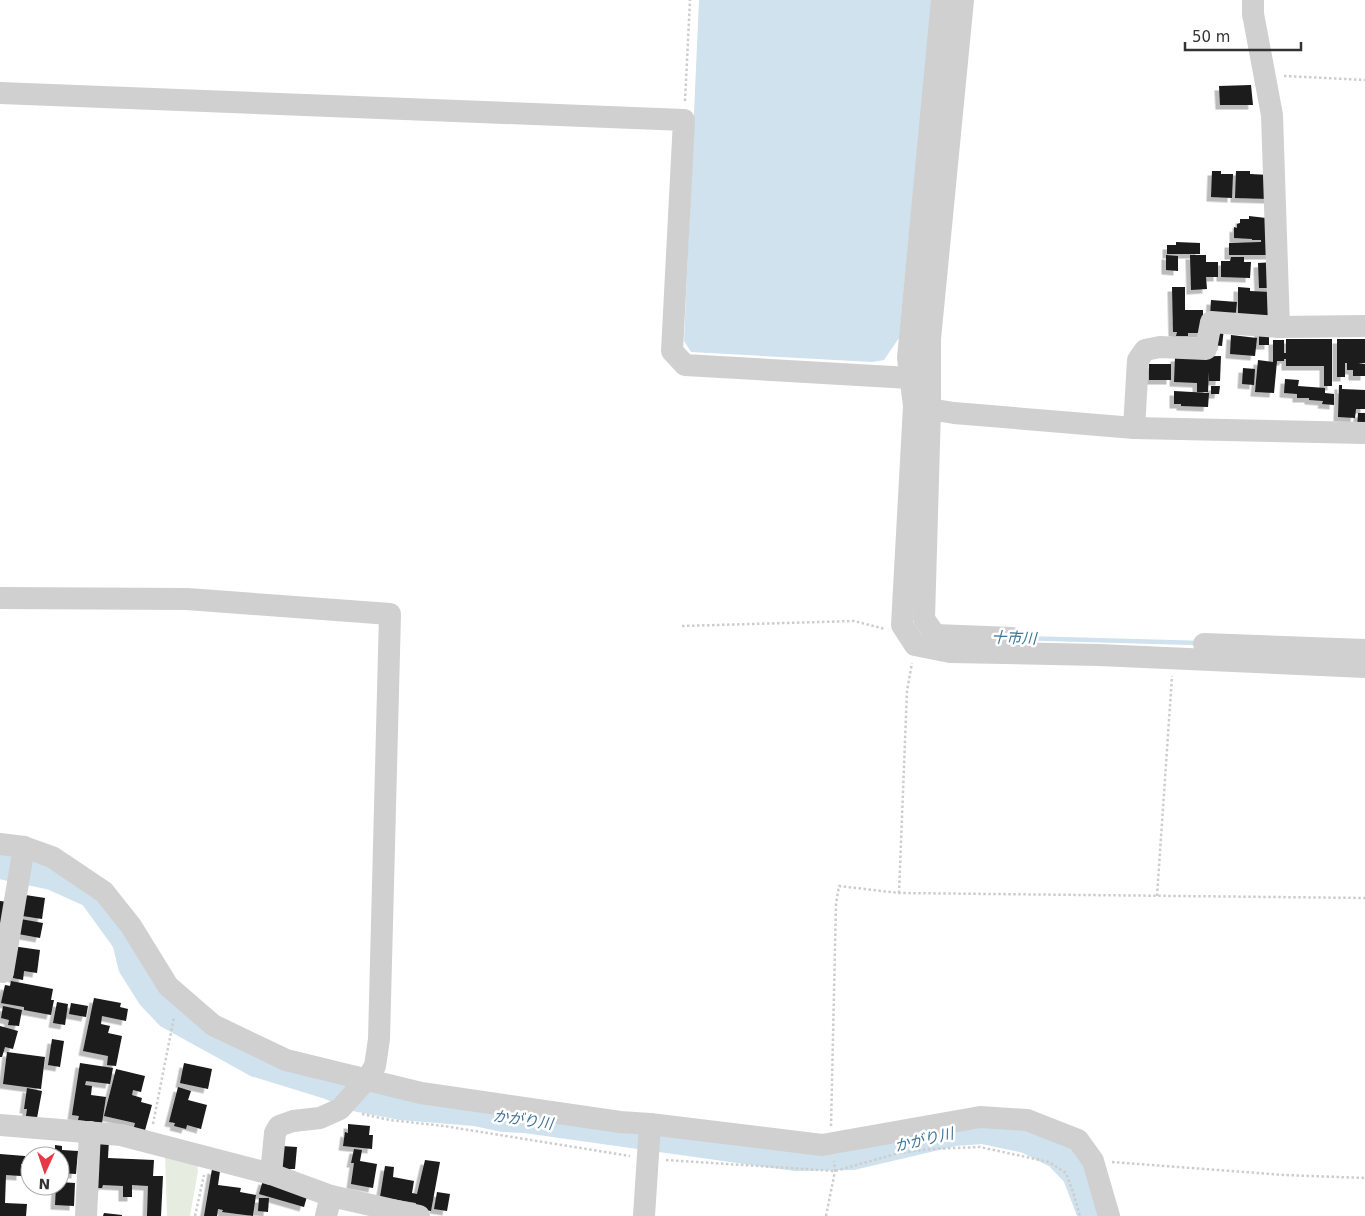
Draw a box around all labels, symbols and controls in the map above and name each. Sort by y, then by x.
scale bar [1185,20,1301,52]
text: 50 m [1192,28,1230,46]
water label: 十市川 [991,628,1039,648]
water label: かがり川 [492,1107,556,1133]
water label: かがり川 [893,1124,957,1156]
north arrow [20,1146,70,1196]
text: N [38,1176,51,1192]

